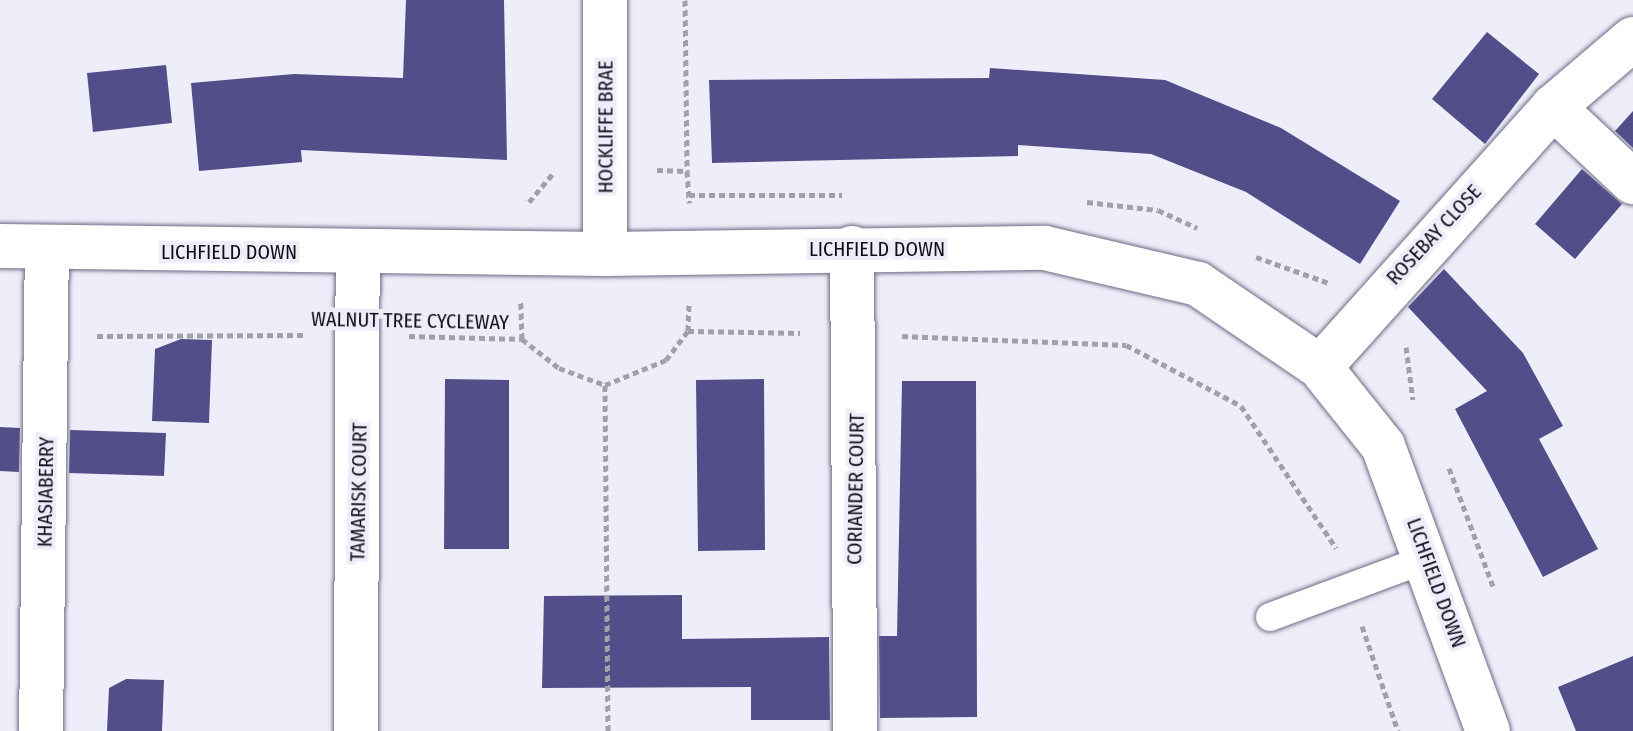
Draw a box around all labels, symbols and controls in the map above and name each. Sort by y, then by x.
street label: HOCKLIFFE BRAE [594,61,618,193]
street label: ROSEBAY CLOSE [1382,180,1486,290]
street label: LICHFIELD DOWN [809,237,945,261]
street label: LICHFIELD DOWN [161,240,297,264]
street label: WALNUT TREE CYCLEWAY [311,307,509,335]
street label: CORIANDER COURT [843,413,869,565]
street label: TAMARISK COURT [346,422,372,562]
street label: KHASIABERRY [33,437,59,547]
street label: LICHFIELD DOWN [1401,515,1471,651]

